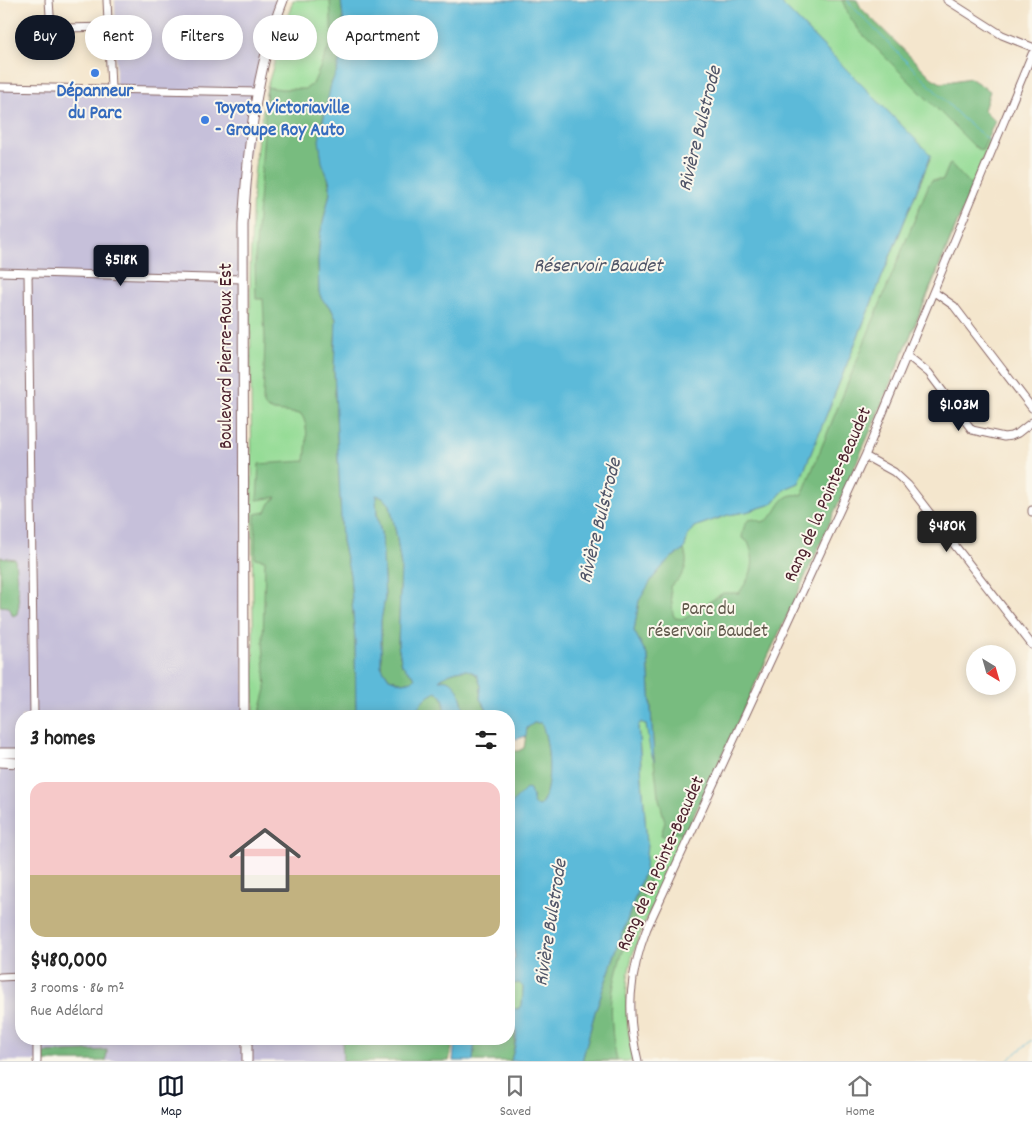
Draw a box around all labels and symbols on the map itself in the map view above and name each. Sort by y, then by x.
water label: Rivière Bulstrode [672,62,730,194]
marker: Dépanneur du Parc [89,67,101,79]
place label: Dépanneur du Parc [57,79,134,128]
place label: Toyota Victoriaville - Groupe Roy Auto [215,96,350,145]
marker: Toyota Victoriaville - Groupe Roy Auto [199,114,211,126]
pin: $518K [86,244,156,287]
water label: Réservoir Baudet [534,253,664,281]
street label: Boulevard Pierre-Roux Est [214,263,241,449]
pin: $1.03M [918,390,1000,432]
street label: Rang de la Pointe-Beaudet [778,403,880,587]
water label: Rivière Bulstrode [572,454,630,586]
pin: $480K [912,510,982,553]
park label: Parc du réservoir Baudet [648,597,768,646]
north arrow [966,645,1016,695]
street label: Rang de la Pointe-Beaudet [611,772,713,956]
water label: Rivière Bulstrode [528,856,576,988]

